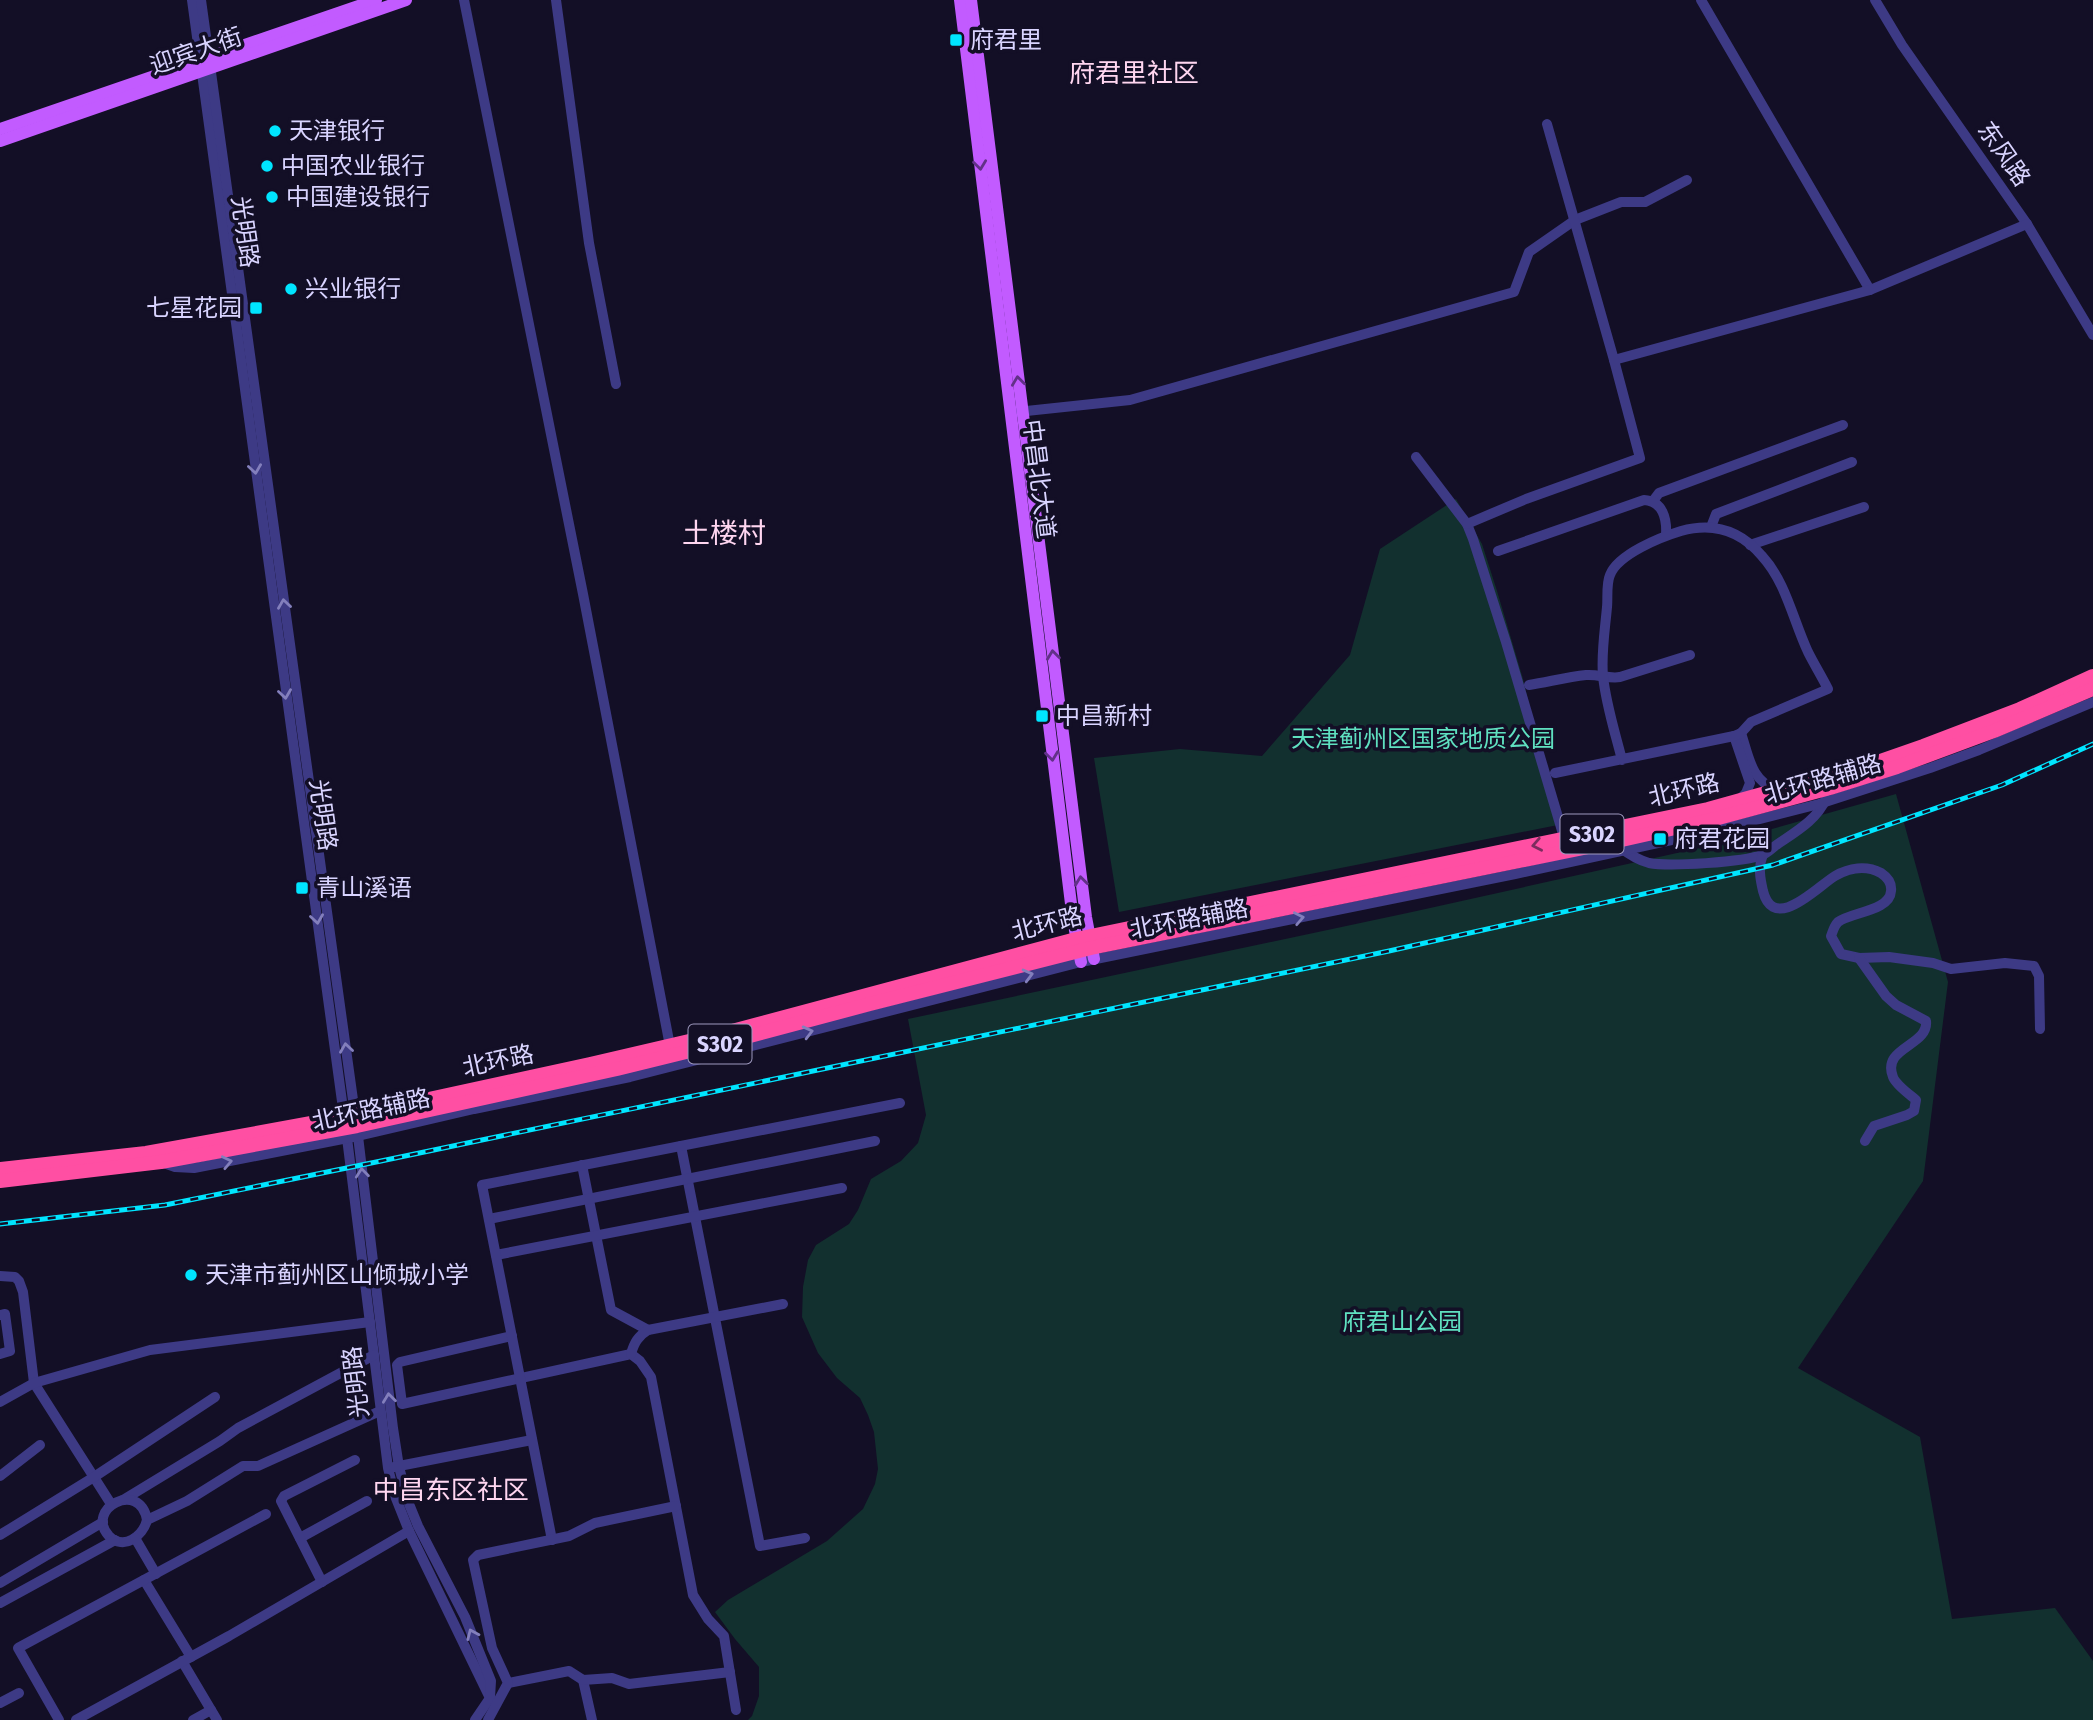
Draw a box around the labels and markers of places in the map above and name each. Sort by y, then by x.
place label: 府君里 [970,26,1042,54]
marker: 府君里 [948,32,964,48]
place label: 天津银行 [289,117,385,145]
marker: 天津银行 [267,123,283,139]
place label: 中国农业银行 [281,152,425,180]
marker: 中国农业银行 [259,158,275,174]
place label: 中国建设银行 [286,183,430,211]
marker: 中国建设银行 [264,189,280,205]
place label: 兴业银行 [305,275,401,303]
marker: 兴业银行 [283,281,299,297]
place label: 七星花园 [146,294,242,322]
marker: 七星花园 [248,300,264,316]
place label: 中昌新村 [1056,702,1152,730]
marker: 中昌新村 [1034,708,1050,724]
place label: 府君花园 [1674,825,1770,853]
marker: 府君花园 [1652,831,1668,847]
place label: 青山溪语 [316,874,412,902]
marker: 青山溪语 [294,880,310,896]
place label: 天津市蓟州区山倾城小学 [205,1261,469,1289]
marker: 天津市蓟州区山倾城小学 [183,1267,199,1283]

